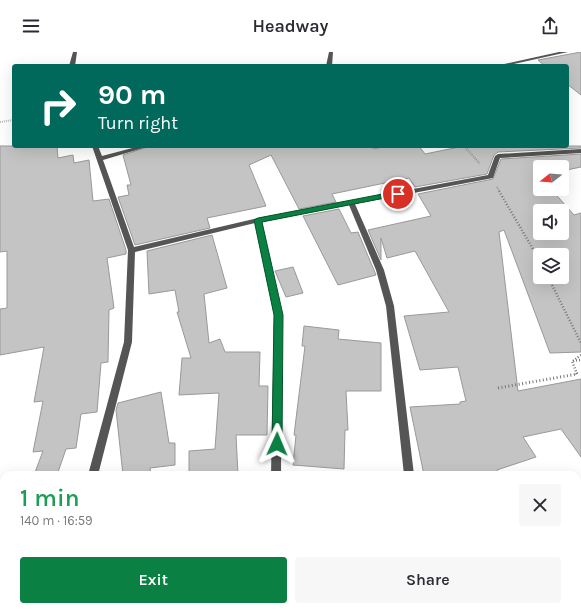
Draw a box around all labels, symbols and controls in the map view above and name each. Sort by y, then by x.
icon: menu [20,15,42,37]
text: Headway [253,15,329,37]
icon: share [539,15,561,37]
text: 90 m [98,78,166,111]
icon: right [32,80,84,132]
text: Turn right [98,112,178,134]
north arrow [533,160,569,196]
map controls [533,160,569,284]
pin [381,177,415,211]
icon: arrive [387,183,409,205]
button: sound [533,204,569,240]
button: layers [533,248,569,284]
position arrow [256,423,298,465]
text: 1 min [20,484,80,512]
button: close [519,484,561,526]
text: 140 m · 16:59 [20,513,93,528]
button: Exit [20,557,287,603]
button: Share [295,557,561,603]

